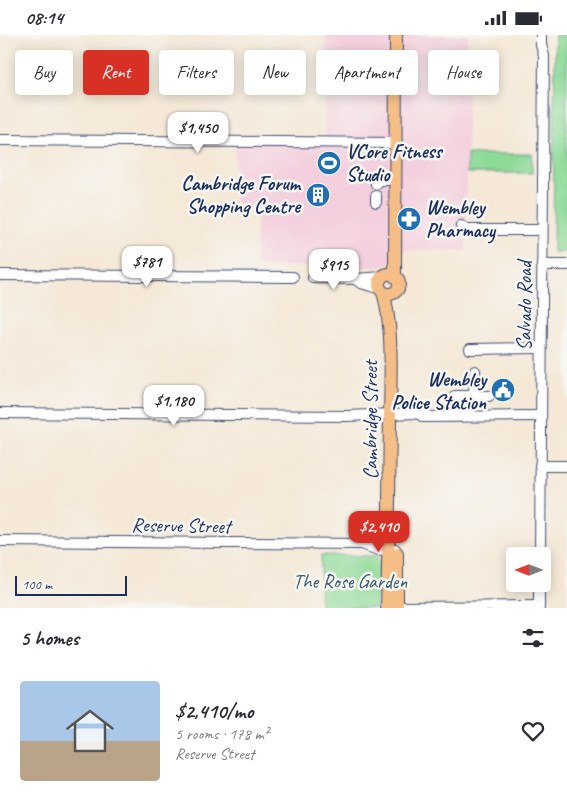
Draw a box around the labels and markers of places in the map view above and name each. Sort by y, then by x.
pin: $1,450 [157,111,239,154]
place label: VCore Fitness Studio [346,139,443,187]
sports icon: VCore Fitness Studio [316,150,342,176]
place label: Cambridge Forum Shopping Centre [181,171,302,219]
building icon: Cambridge Forum Shopping Centre [305,182,331,208]
place label: Wembley Pharmacy [426,195,497,244]
pharmacy icon: Wembley Pharmacy [396,206,422,232]
pin: $781 [117,245,177,288]
pin: $915 [304,249,364,291]
place label: Wembley Police Station [391,367,488,415]
public building icon: Wembley Police Station [490,377,516,403]
pin: $1,180 [133,385,215,427]
pin: $2,410 [338,511,420,553]

